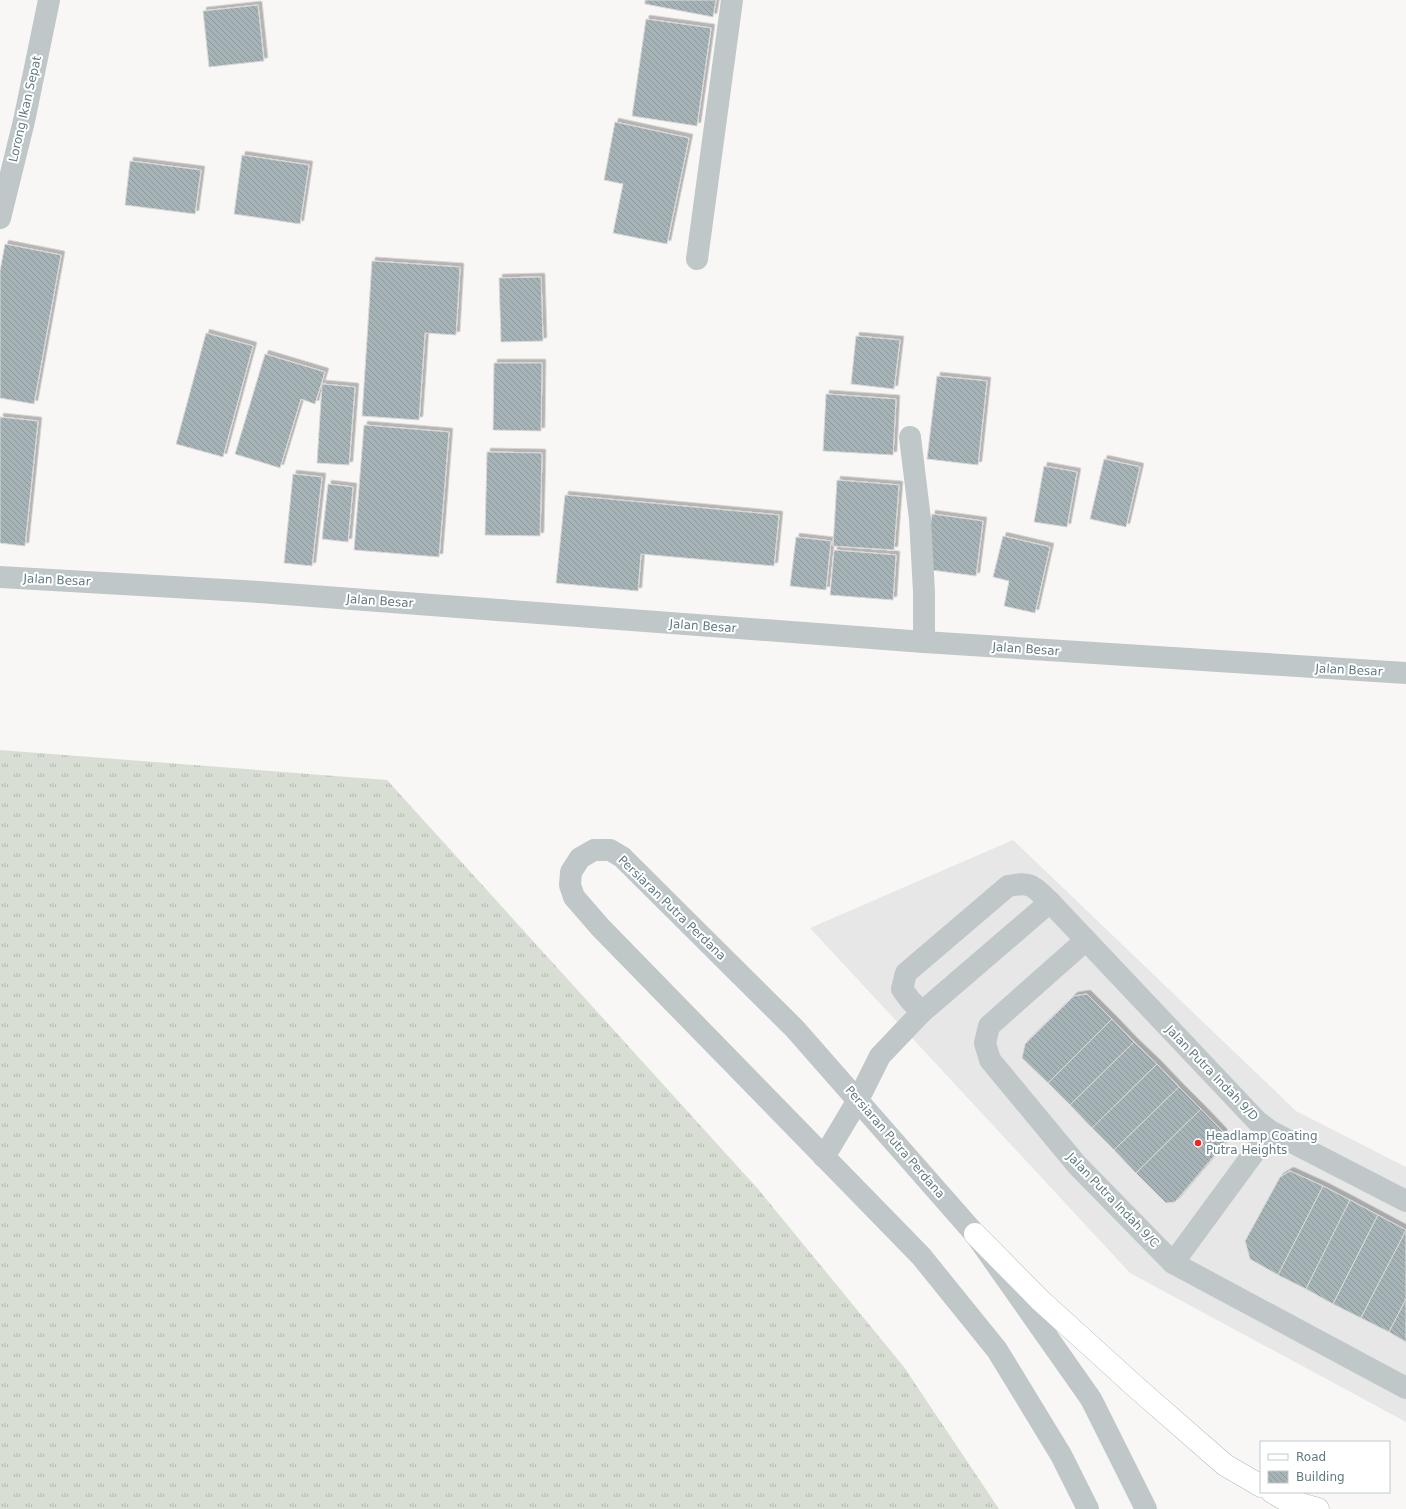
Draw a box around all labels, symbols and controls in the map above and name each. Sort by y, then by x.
street label: Lorong Ikan Sepat [6,54,44,163]
street label: Jalan Besar [22,571,91,589]
street label: Jalan Besar [345,592,414,610]
street label: Jalan Besar [668,617,737,635]
street label: Jalan Besar [991,640,1060,658]
street label: Jalan Besar [1314,661,1383,679]
street label: Persiaran Putra Perdana [615,853,729,963]
street label: Jalan Putra Indah 9/D [1162,1022,1261,1124]
street label: Persiaran Putra Perdana [842,1083,948,1201]
place label: Headlamp Coating Putra Heights [1206,1129,1318,1157]
marker: Headlamp Coating Putra Heights [1193,1138,1203,1148]
street label: Jalan Putra Indah 9/C [1063,1149,1162,1250]
legend [1260,1441,1390,1493]
text: Road [1296,1450,1326,1464]
text: Building [1296,1470,1345,1484]

